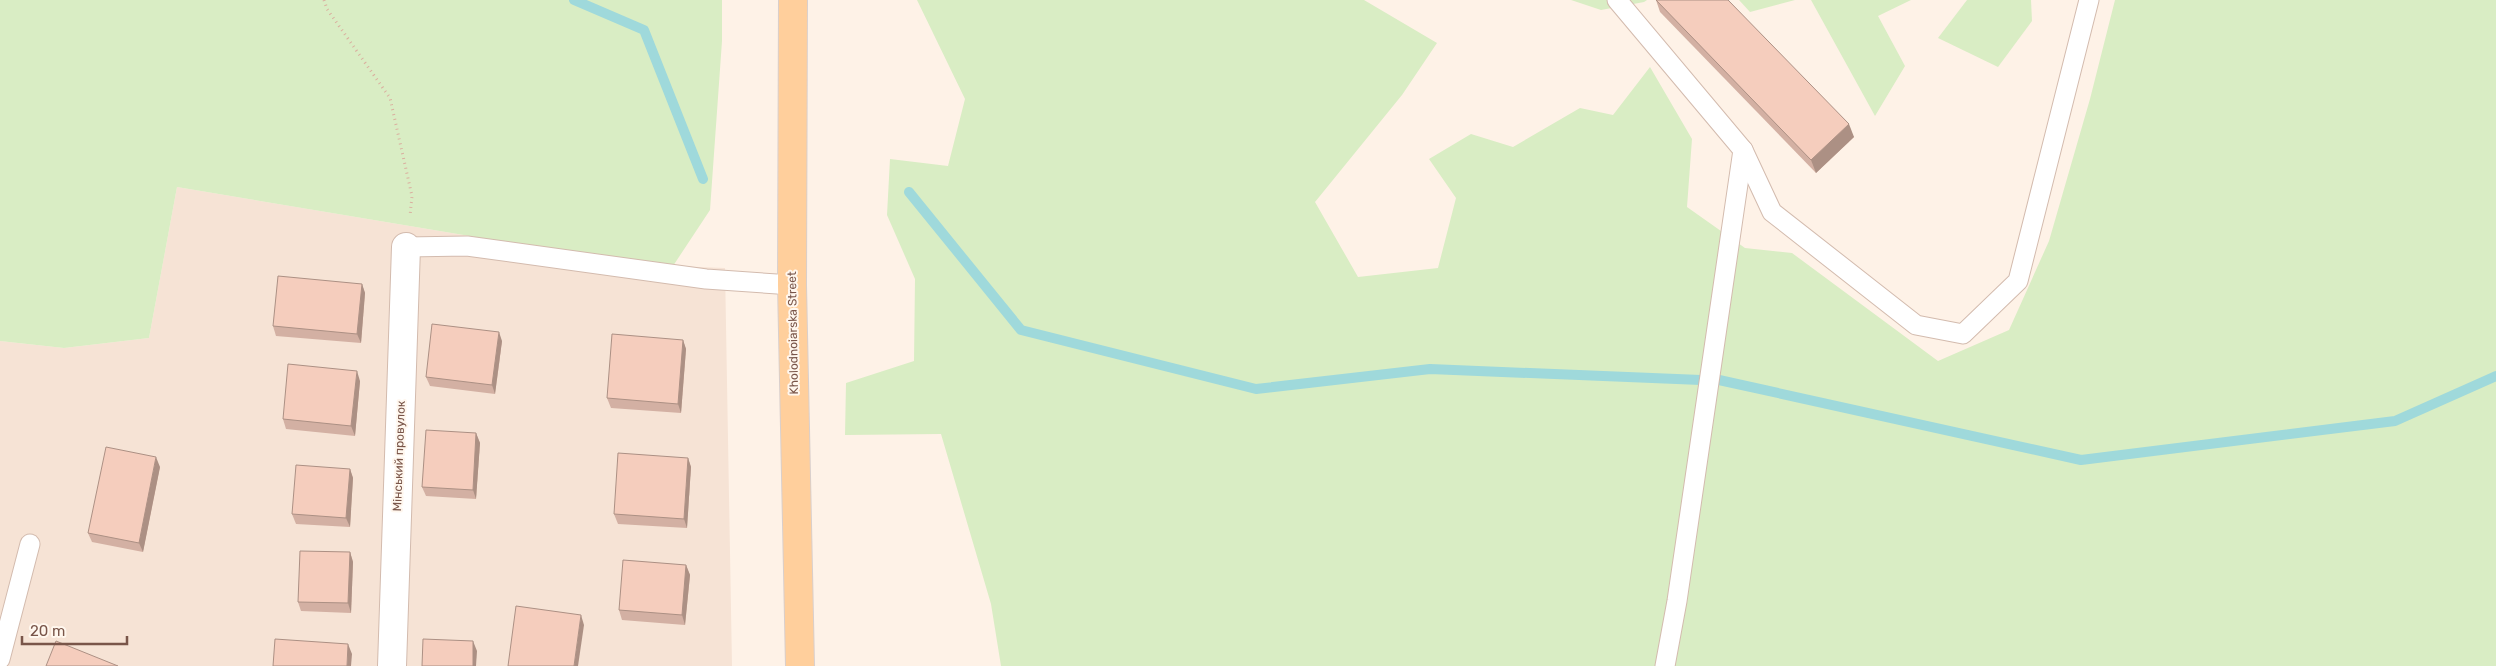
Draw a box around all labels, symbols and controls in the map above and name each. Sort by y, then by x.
street label: Kholodnoiarska Street [785,271,801,395]
street label: Мінський провулок [390,400,408,512]
scale bar [22,614,128,646]
text: 20 m [30,622,65,640]

